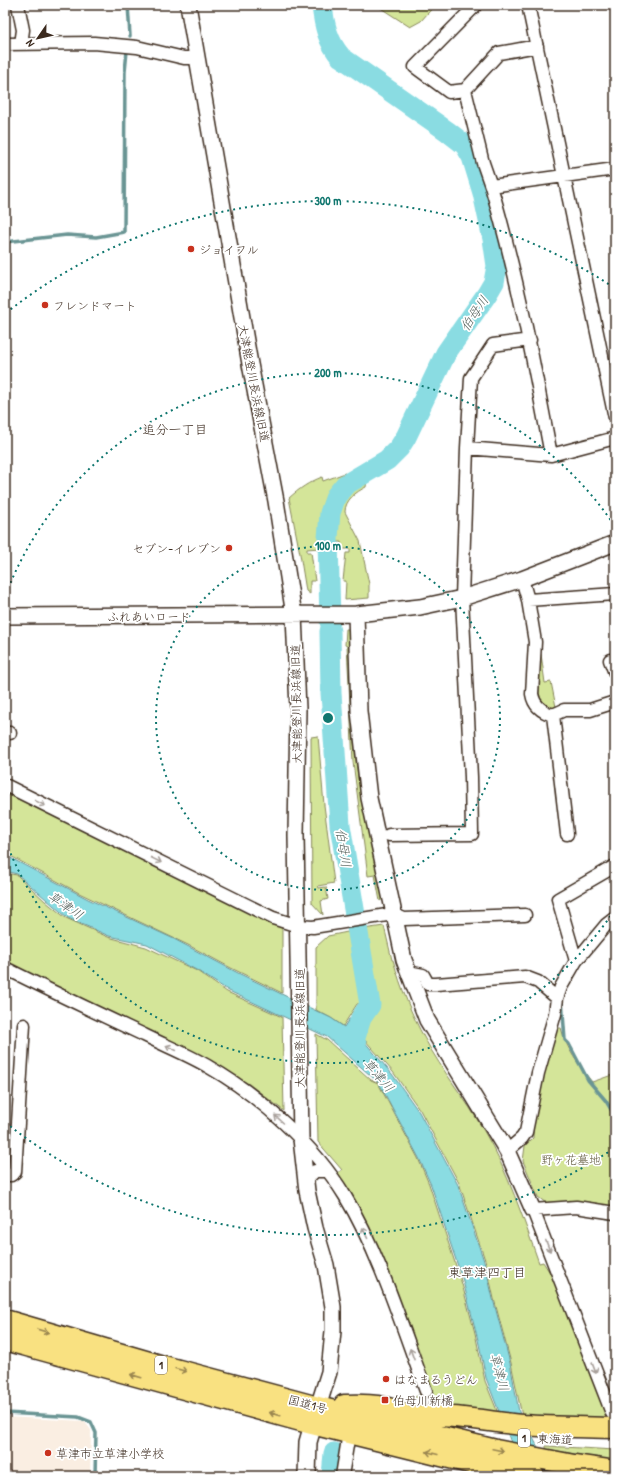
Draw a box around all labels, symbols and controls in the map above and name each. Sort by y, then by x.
north arrow [18,18,58,58]
text: N [22,37,37,50]
text: 300 m [314,192,342,209]
place label: ジョイフル [199,241,259,258]
marker: ジョイフル [186,244,196,254]
water label: 伯母川 [456,292,492,334]
place label: フレンドマート [53,297,137,314]
marker: フレンドマート [40,300,50,310]
street label: 大津能登川長浜線旧道 [234,322,274,444]
text: 200 m [314,364,342,381]
district label: 追分一丁目 [142,420,208,438]
text: 100 m [315,537,341,554]
place label: セブン-イレブン [132,540,221,557]
marker: セブン-イレブン [224,543,234,553]
street label: ふれあいロード [107,608,191,625]
street label: 大津能登川長浜線旧道 [286,644,306,764]
centre of rings [321,711,335,725]
one-way arrow [34,799,46,807]
water label: 伯母川 [332,827,356,869]
one-way arrow [150,857,162,864]
water label: 草津川 [45,886,87,924]
street label: 大津能登川長浜線旧道 [291,968,308,1088]
one-way arrow [165,1044,177,1051]
water label: 草津川 [359,1054,399,1096]
one-way arrow [274,1114,284,1124]
park label: 野ヶ花墓地 [541,1151,601,1168]
one-way arrow [361,1228,368,1240]
one-way arrow [544,1240,552,1252]
district label: 東草津四丁目 [448,1263,526,1281]
one-way arrow [36,1328,49,1335]
one-way arrow [408,1349,416,1361]
water label: 草津川 [486,1351,514,1393]
road number: 1 [155,1356,167,1374]
one-way arrow [591,1361,599,1373]
one-way arrow [174,1367,187,1374]
one-way arrow [130,1371,143,1379]
place label: はなまるうどん [394,1371,478,1388]
marker: はなまるうどん [381,1374,391,1384]
street label: 国道1号 [286,1391,330,1417]
place label: 伯母川新橋 [393,1392,453,1409]
marker: 伯母川新橋 [380,1395,390,1405]
one-way arrow [269,1410,282,1417]
road number: 1 [518,1429,530,1447]
street label: 東海道 [537,1430,573,1448]
place label: 草津市立草津小学校 [56,1445,164,1462]
one-way arrow [491,1446,504,1454]
marker: 草津市立草津小学校 [43,1448,53,1458]
one-way arrow [426,1449,439,1457]

